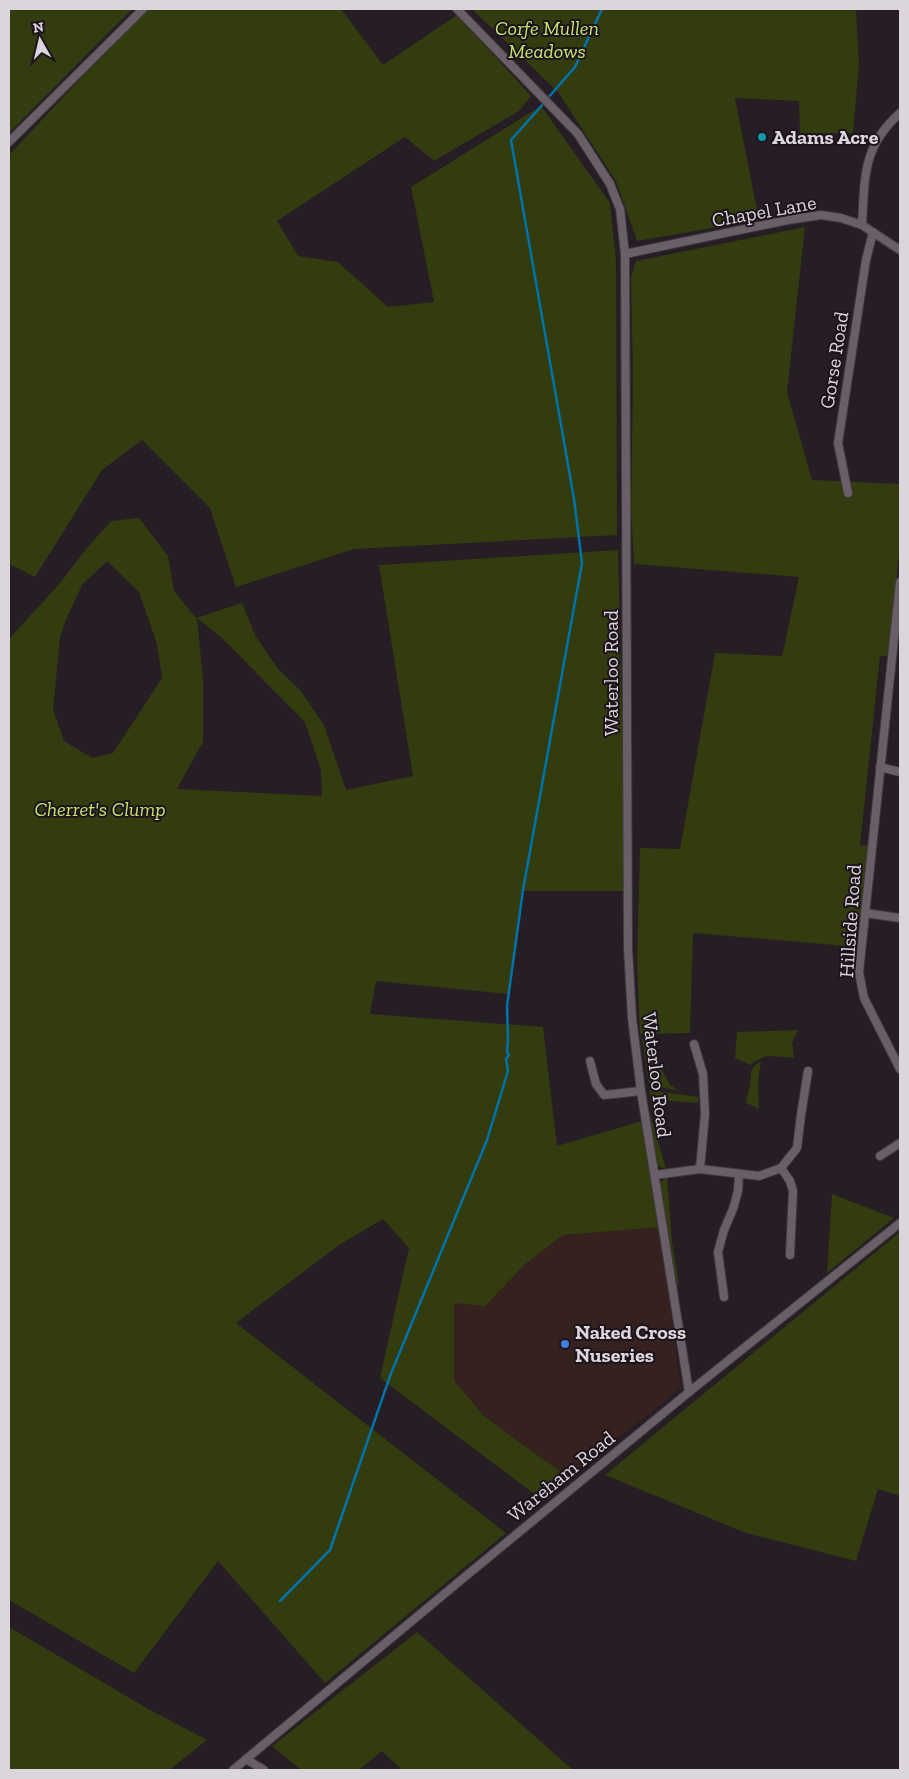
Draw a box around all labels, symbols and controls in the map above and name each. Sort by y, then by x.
north arrow [15,15,65,65]
park label: Corfe Mullen Meadows [495,16,599,63]
text: N [32,18,45,37]
place label: Adams Acre [772,125,879,149]
marker: Adams Acre [756,131,768,143]
street label: Chapel Lane [710,190,818,232]
street label: Gorse Road [814,310,854,410]
street label: Waterloo Road [599,610,623,736]
park label: Cherret's Clump [34,797,166,821]
street label: Hillside Road [834,863,866,979]
street label: Waterloo Road [637,1011,677,1139]
place label: Naked Cross Nuseries [575,1320,686,1367]
marker: Naked Cross Nuseries [559,1338,571,1350]
street label: Wareham Road [503,1425,619,1527]

